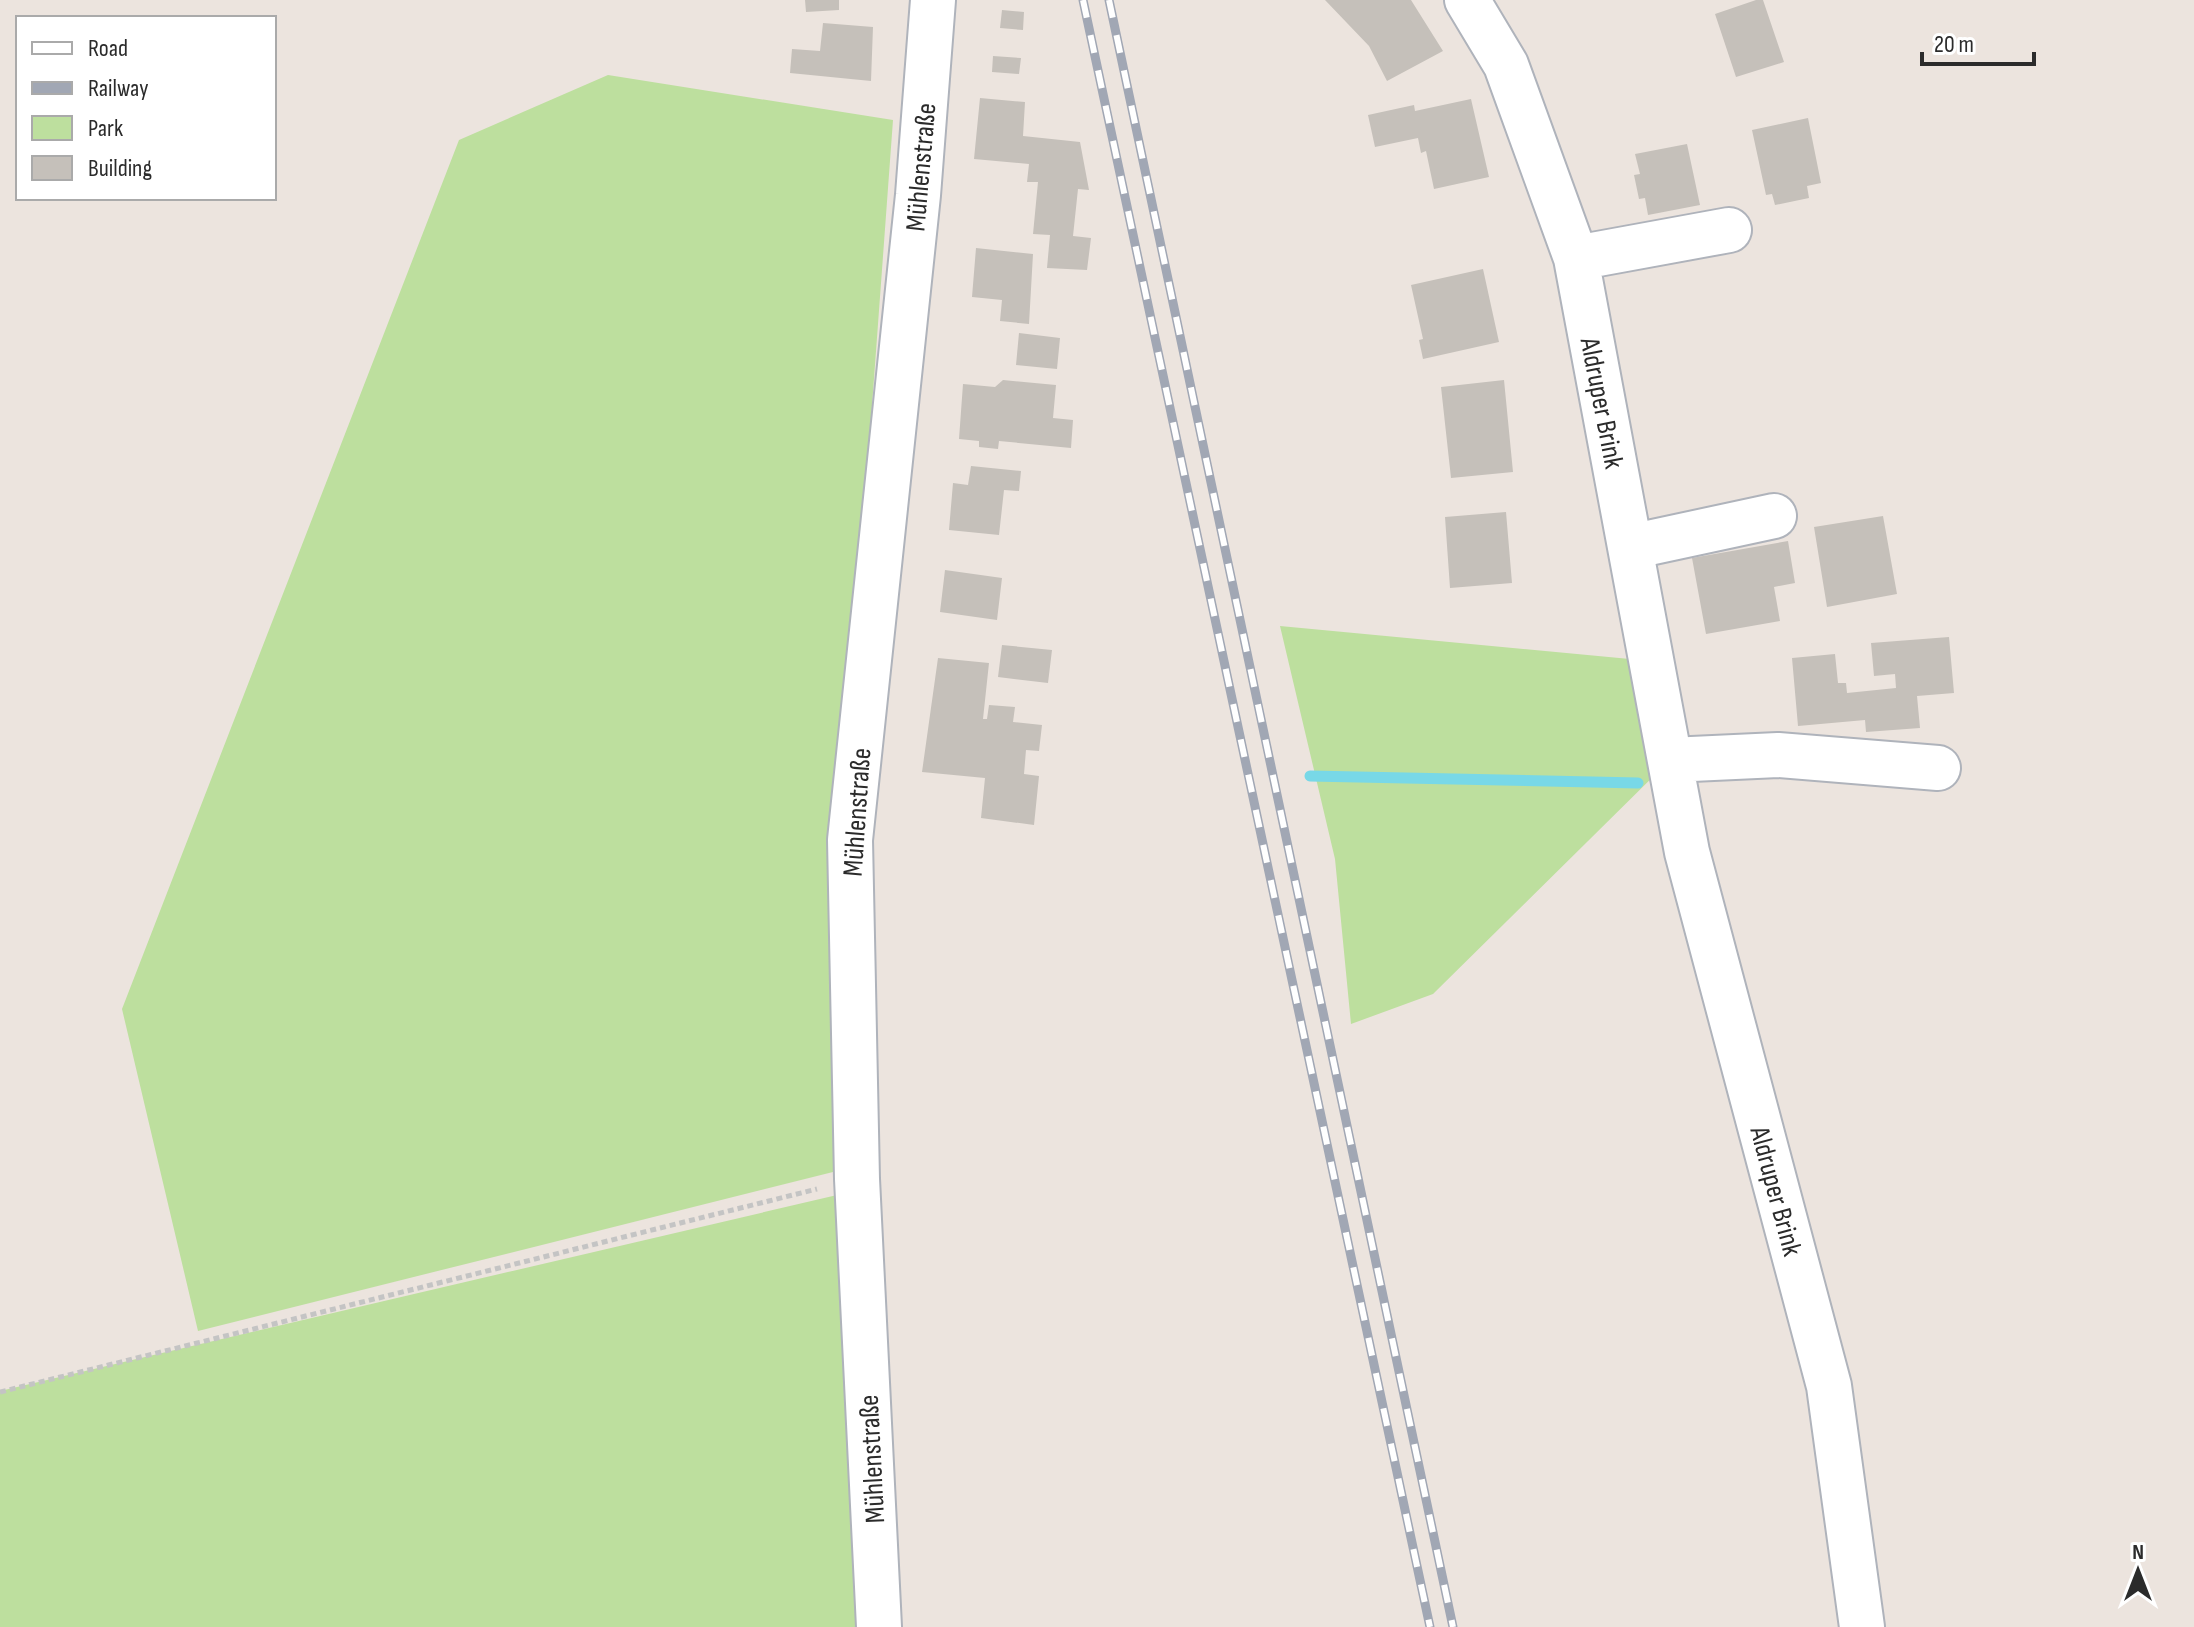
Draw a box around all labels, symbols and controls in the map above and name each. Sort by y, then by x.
legend [16,16,276,200]
scale bar [1922,16,2034,66]
text: 20 m [1934,30,1974,59]
text: Road [88,34,128,63]
text: Railway [88,74,148,103]
street label: Mühlenstraße [899,102,944,233]
text: Park [88,114,123,143]
text: Building [88,154,152,183]
street label: Aldruper Brink [1572,334,1630,472]
street label: Mühlenstraße [837,747,878,877]
street label: Aldruper Brink [1742,1122,1809,1260]
street label: Mühlenstraße [853,1394,892,1524]
north arrow [2098,1531,2178,1611]
text: N [2132,1539,2144,1566]

